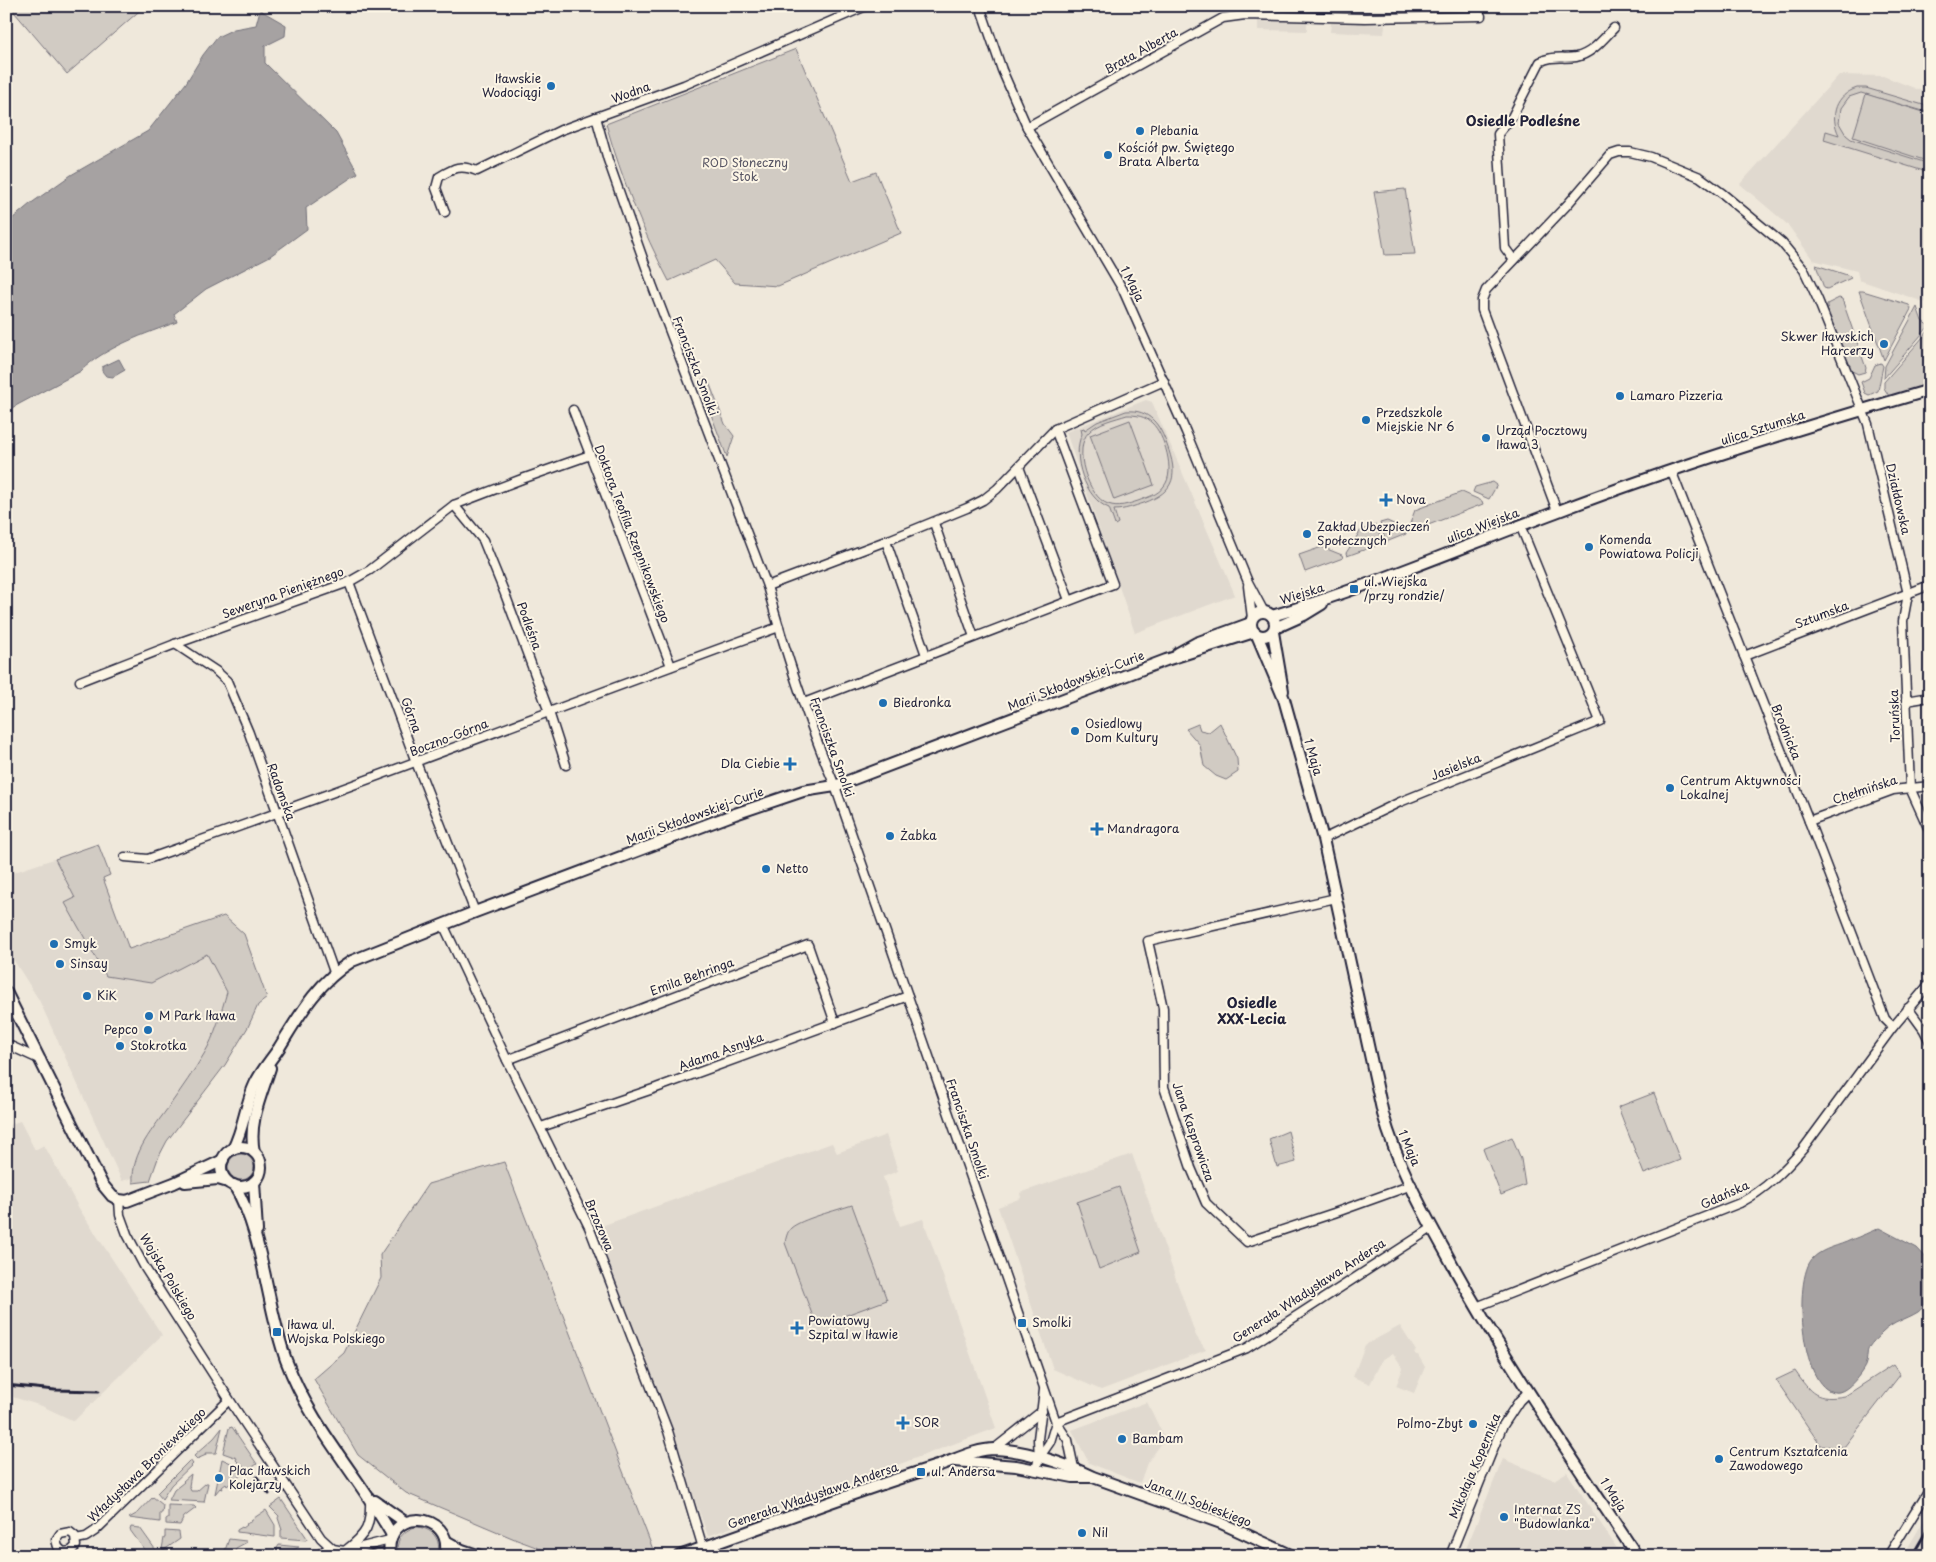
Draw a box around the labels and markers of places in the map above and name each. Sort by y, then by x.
place label: Iławskie Wodociągi [482,69,541,101]
marker: Iławskie Wodociągi [545,80,557,92]
place label: Plebania [1150,121,1199,139]
marker: Plebania [1134,125,1146,137]
place label: Kościół pw. Świętego Brata Alberta [1118,138,1235,170]
marker: Kościół pw. Świętego Brata Alberta [1102,149,1114,161]
place label: Skwer Iławskich Harcerzy [1780,327,1874,359]
marker: Skwer Iławskich Harcerzy [1878,338,1890,350]
place label: Lamaro Pizzeria [1630,386,1723,404]
marker: Lamaro Pizzeria [1614,390,1626,402]
place label: Przedszkole Miejskie Nr 6 [1376,403,1454,435]
marker: Przedszkole Miejskie Nr 6 [1360,414,1372,426]
place label: Urząd Pocztowy Iława 3 [1496,421,1587,453]
marker: Urząd Pocztowy Iława 3 [1480,432,1492,444]
place label: Nova [1396,490,1427,508]
marker: Nova [1380,494,1392,506]
place label: Zakład Ubezpieczeń Społecznych [1317,517,1430,549]
marker: Zakład Ubezpieczeń Społecznych [1301,528,1313,540]
place label: Komenda Powiatowa Policji [1599,530,1699,562]
marker: Komenda Powiatowa Policji [1583,541,1595,553]
place label: ul. Wiejska /przy rondzie/ [1364,572,1444,604]
marker: ul. Wiejska /przy rondzie/ [1348,583,1360,595]
place label: Biedronka [893,693,952,711]
marker: Biedronka [877,697,889,709]
place label: Osiedlowy Dom Kultury [1085,714,1159,746]
marker: Osiedlowy Dom Kultury [1069,725,1081,737]
place label: Dla Ciebie [721,754,780,772]
marker: Dla Ciebie [784,758,796,770]
place label: Centrum Aktywności Lokalnej [1680,771,1801,803]
marker: Centrum Aktywności Lokalnej [1664,782,1676,794]
place label: Mandragora [1107,819,1180,837]
marker: Mandragora [1091,823,1103,835]
place label: Żabka [900,826,937,844]
marker: Żabka [884,830,896,842]
place label: Netto [776,859,809,877]
marker: Netto [760,863,772,875]
place label: Smyk [64,934,97,952]
marker: Smyk [48,938,60,950]
place label: Sinsay [70,954,108,972]
marker: Sinsay [54,958,66,970]
place label: KiK [97,986,117,1004]
marker: KiK [81,990,93,1002]
place label: M Park Iława [159,1006,236,1024]
marker: M Park Iława [143,1010,155,1022]
place label: Pepco [104,1020,138,1038]
marker: Pepco [142,1024,154,1036]
place label: Stokrotka [130,1036,187,1054]
marker: Stokrotka [114,1040,126,1052]
place label: Powiatowy Szpital w Iławie [808,1311,898,1343]
place label: Smolki [1032,1313,1071,1331]
place label: Iława ul. Wojska Polskiego [287,1315,385,1347]
marker: Smolki [1016,1317,1028,1329]
marker: Powiatowy Szpital w Iławie [790,1321,804,1335]
marker: Iława ul. Wojska Polskiego [271,1326,283,1338]
place label: SOR [914,1413,939,1431]
place label: Polmo-Zbyt [1397,1414,1463,1432]
marker: SOR [896,1416,910,1430]
marker: Polmo-Zbyt [1467,1418,1479,1430]
place label: Bambam [1132,1429,1184,1447]
marker: Bambam [1116,1433,1128,1445]
place label: Centrum Kształcenia Zawodowego [1729,1442,1849,1474]
marker: Centrum Kształcenia Zawodowego [1713,1453,1725,1465]
place label: Plac Iławskich Kolejarzy [229,1461,310,1493]
place label: ul. Andersa [931,1462,996,1480]
marker: ul. Andersa [915,1466,927,1478]
marker: Plac Iławskich Kolejarzy [213,1472,225,1484]
place label: Internat ZS "Budowlanka" [1514,1500,1594,1532]
marker: Internat ZS "Budowlanka" [1498,1511,1510,1523]
place label: Nil [1092,1523,1108,1541]
marker: Nil [1076,1527,1088,1539]

